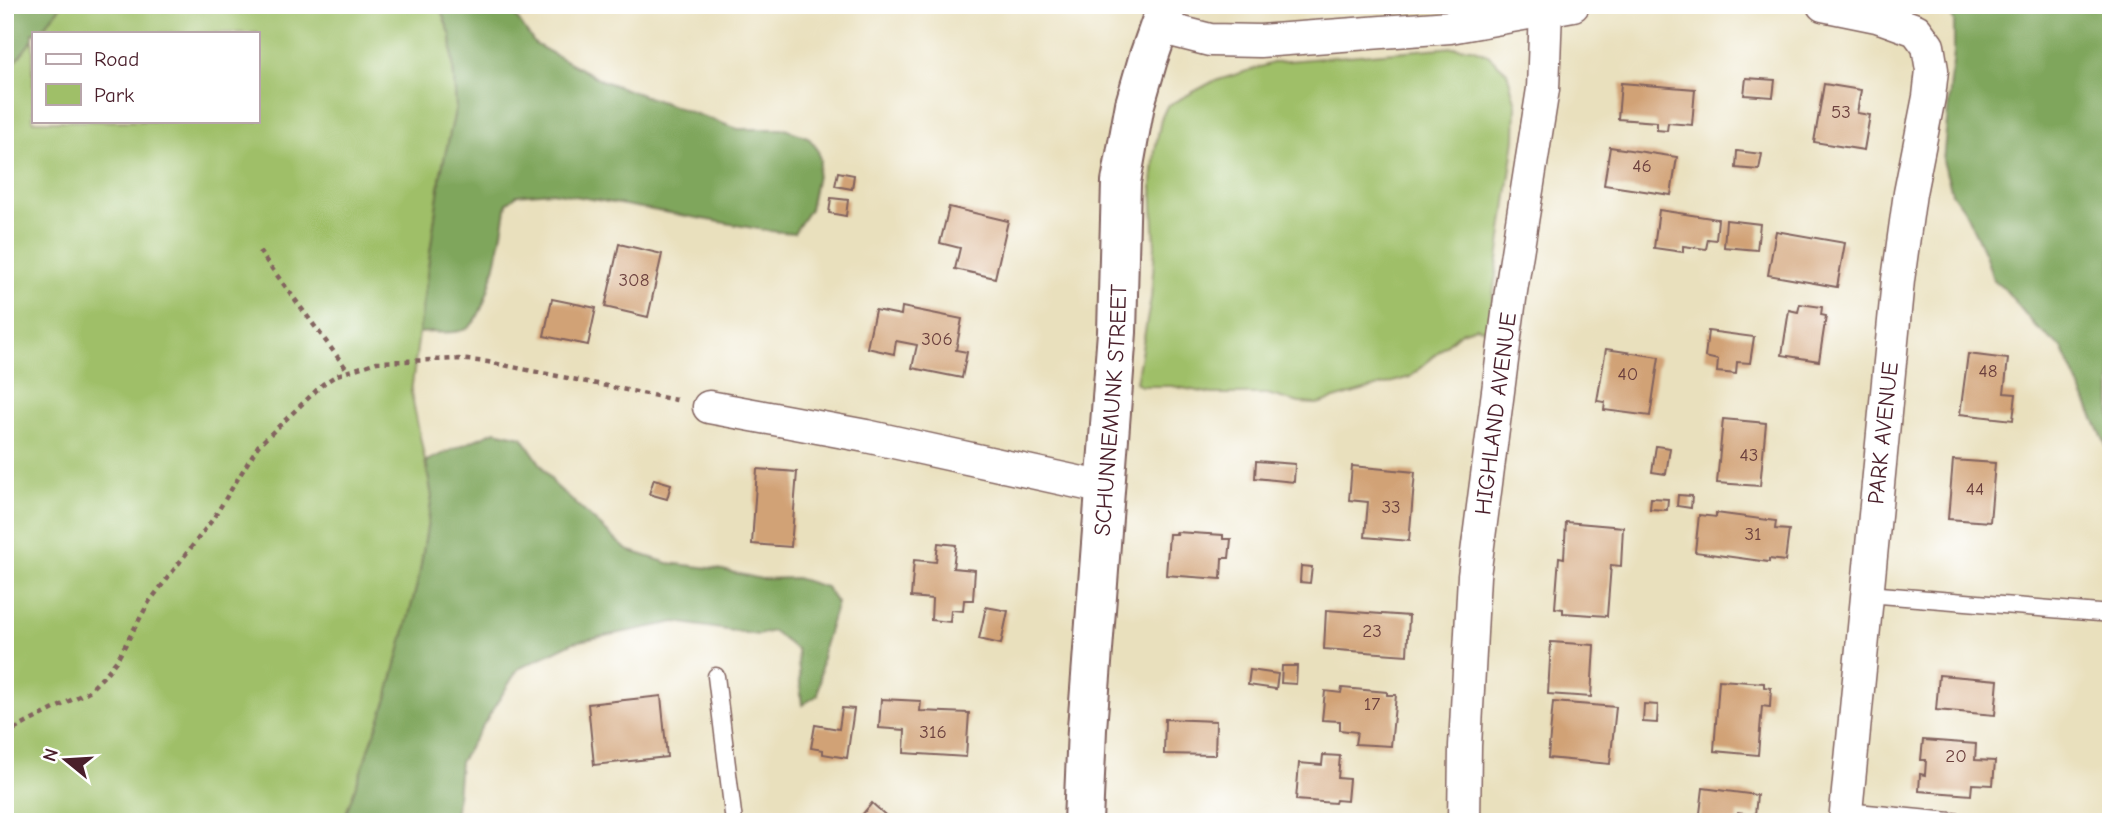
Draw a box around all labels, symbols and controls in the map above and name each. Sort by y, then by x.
legend [32,32,259,122]
text: Road [94,47,139,71]
text: Park [94,83,134,107]
house number: 53 [1831,101,1851,123]
house number: 46 [1632,155,1652,177]
house number: 308 [619,269,649,291]
street label: SCHUNNEMUNK STREET [1088,284,1132,537]
street label: HIGHLAND AVENUE [1469,311,1522,516]
house number: 306 [921,328,953,350]
street label: PARK AVENUE [1862,360,1904,506]
house number: 48 [1979,360,1997,382]
house number: 40 [1618,363,1638,385]
house number: 43 [1740,444,1758,466]
house number: 44 [1966,478,1984,500]
house number: 33 [1381,496,1401,518]
house number: 31 [1744,523,1762,545]
house number: 23 [1362,620,1382,642]
house number: 17 [1364,693,1380,715]
house number: 316 [919,721,947,743]
north arrow [32,726,102,796]
house number: 20 [1945,745,1967,767]
text: N [38,746,63,764]

